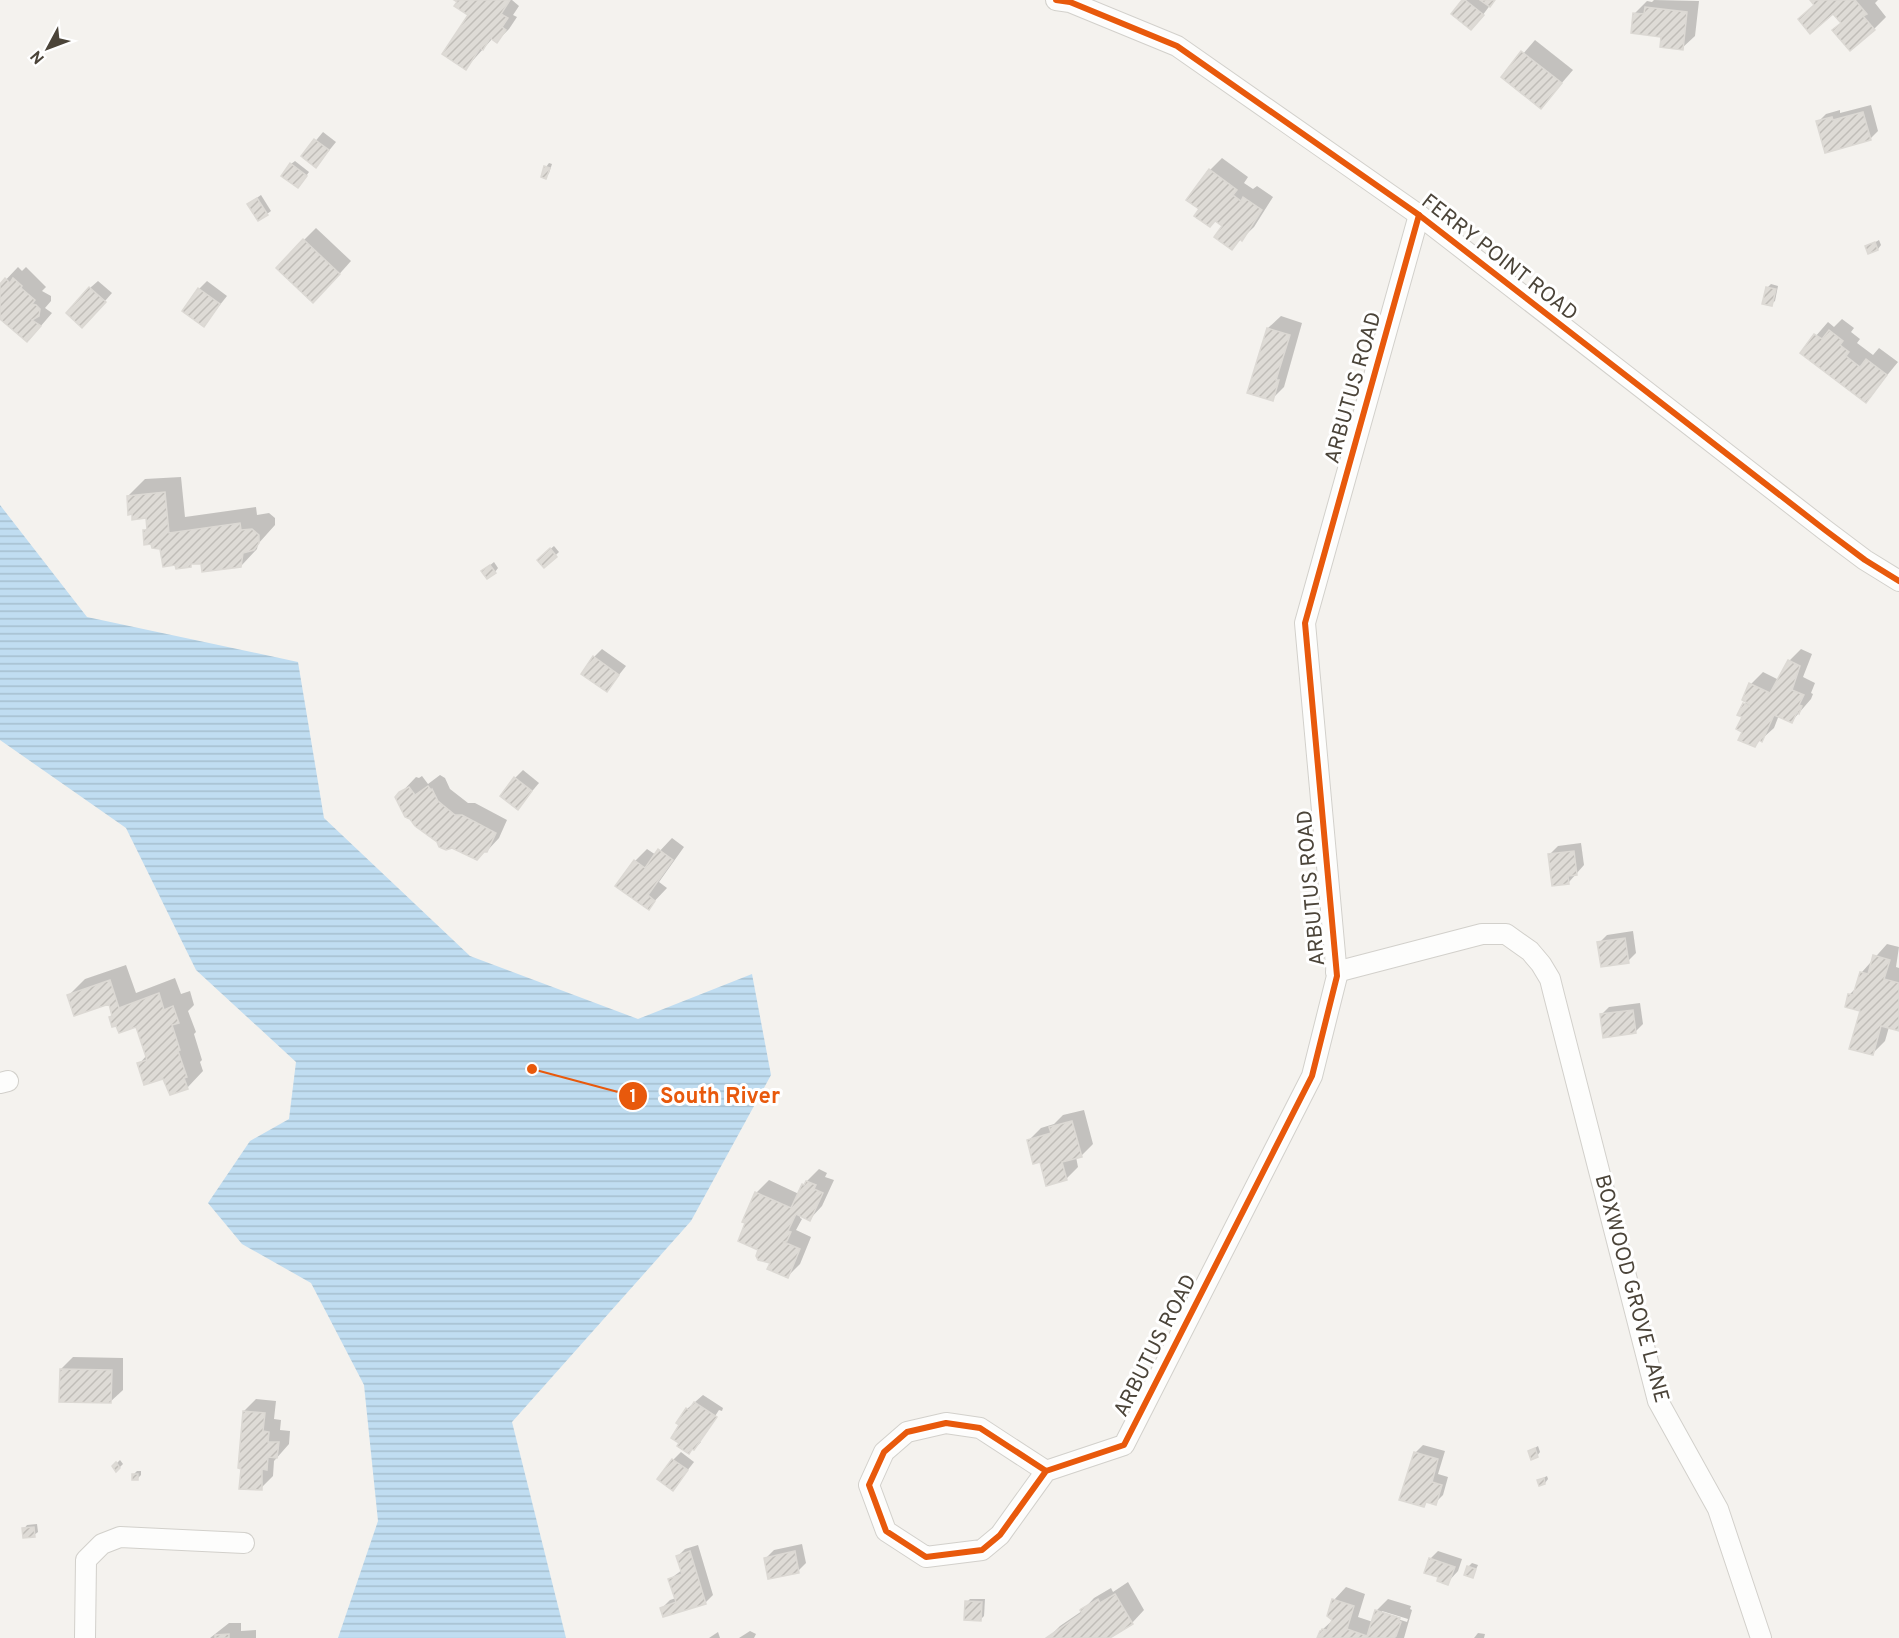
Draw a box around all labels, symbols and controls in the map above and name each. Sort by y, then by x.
north arrow [18,18,78,78]
text: N [27,46,50,67]
street label: FERRY POINT ROAD [1415,188,1583,328]
street label: ARBUTUS ROAD [1319,309,1389,467]
street label: ARBUTUS ROAD [1292,809,1332,967]
callout: South River [618,1076,792,1116]
text: South River [660,1084,780,1111]
text: 1 [629,1086,637,1109]
street label: BOXWOOD GROVE LANE [1588,1172,1674,1406]
street label: ARBUTUS ROAD [1108,1270,1204,1422]

